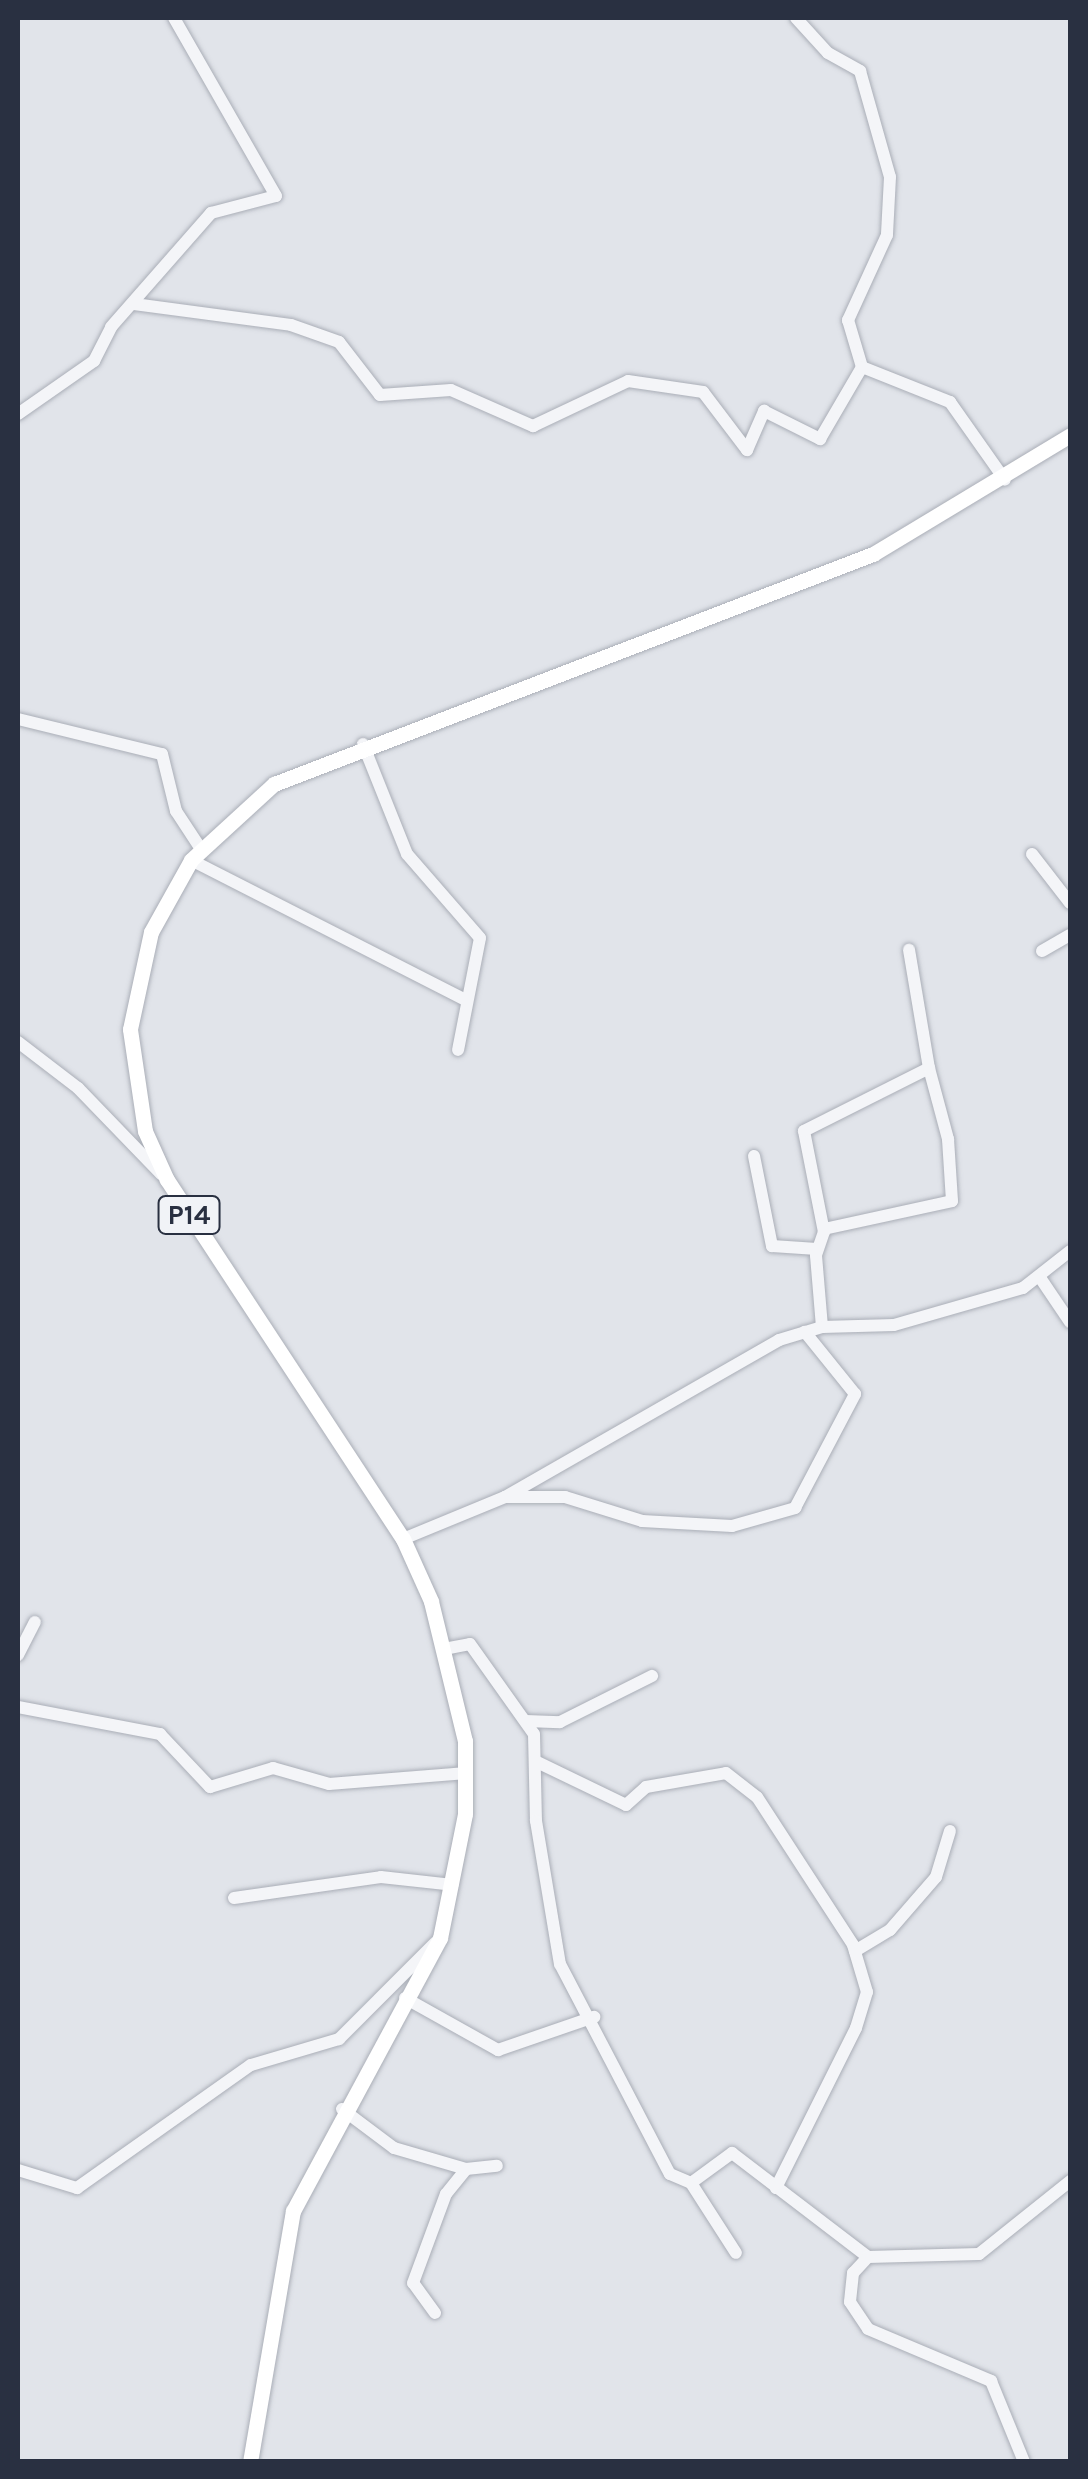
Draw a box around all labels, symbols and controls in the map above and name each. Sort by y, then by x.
road number: P14 [156,1192,222,1238]

